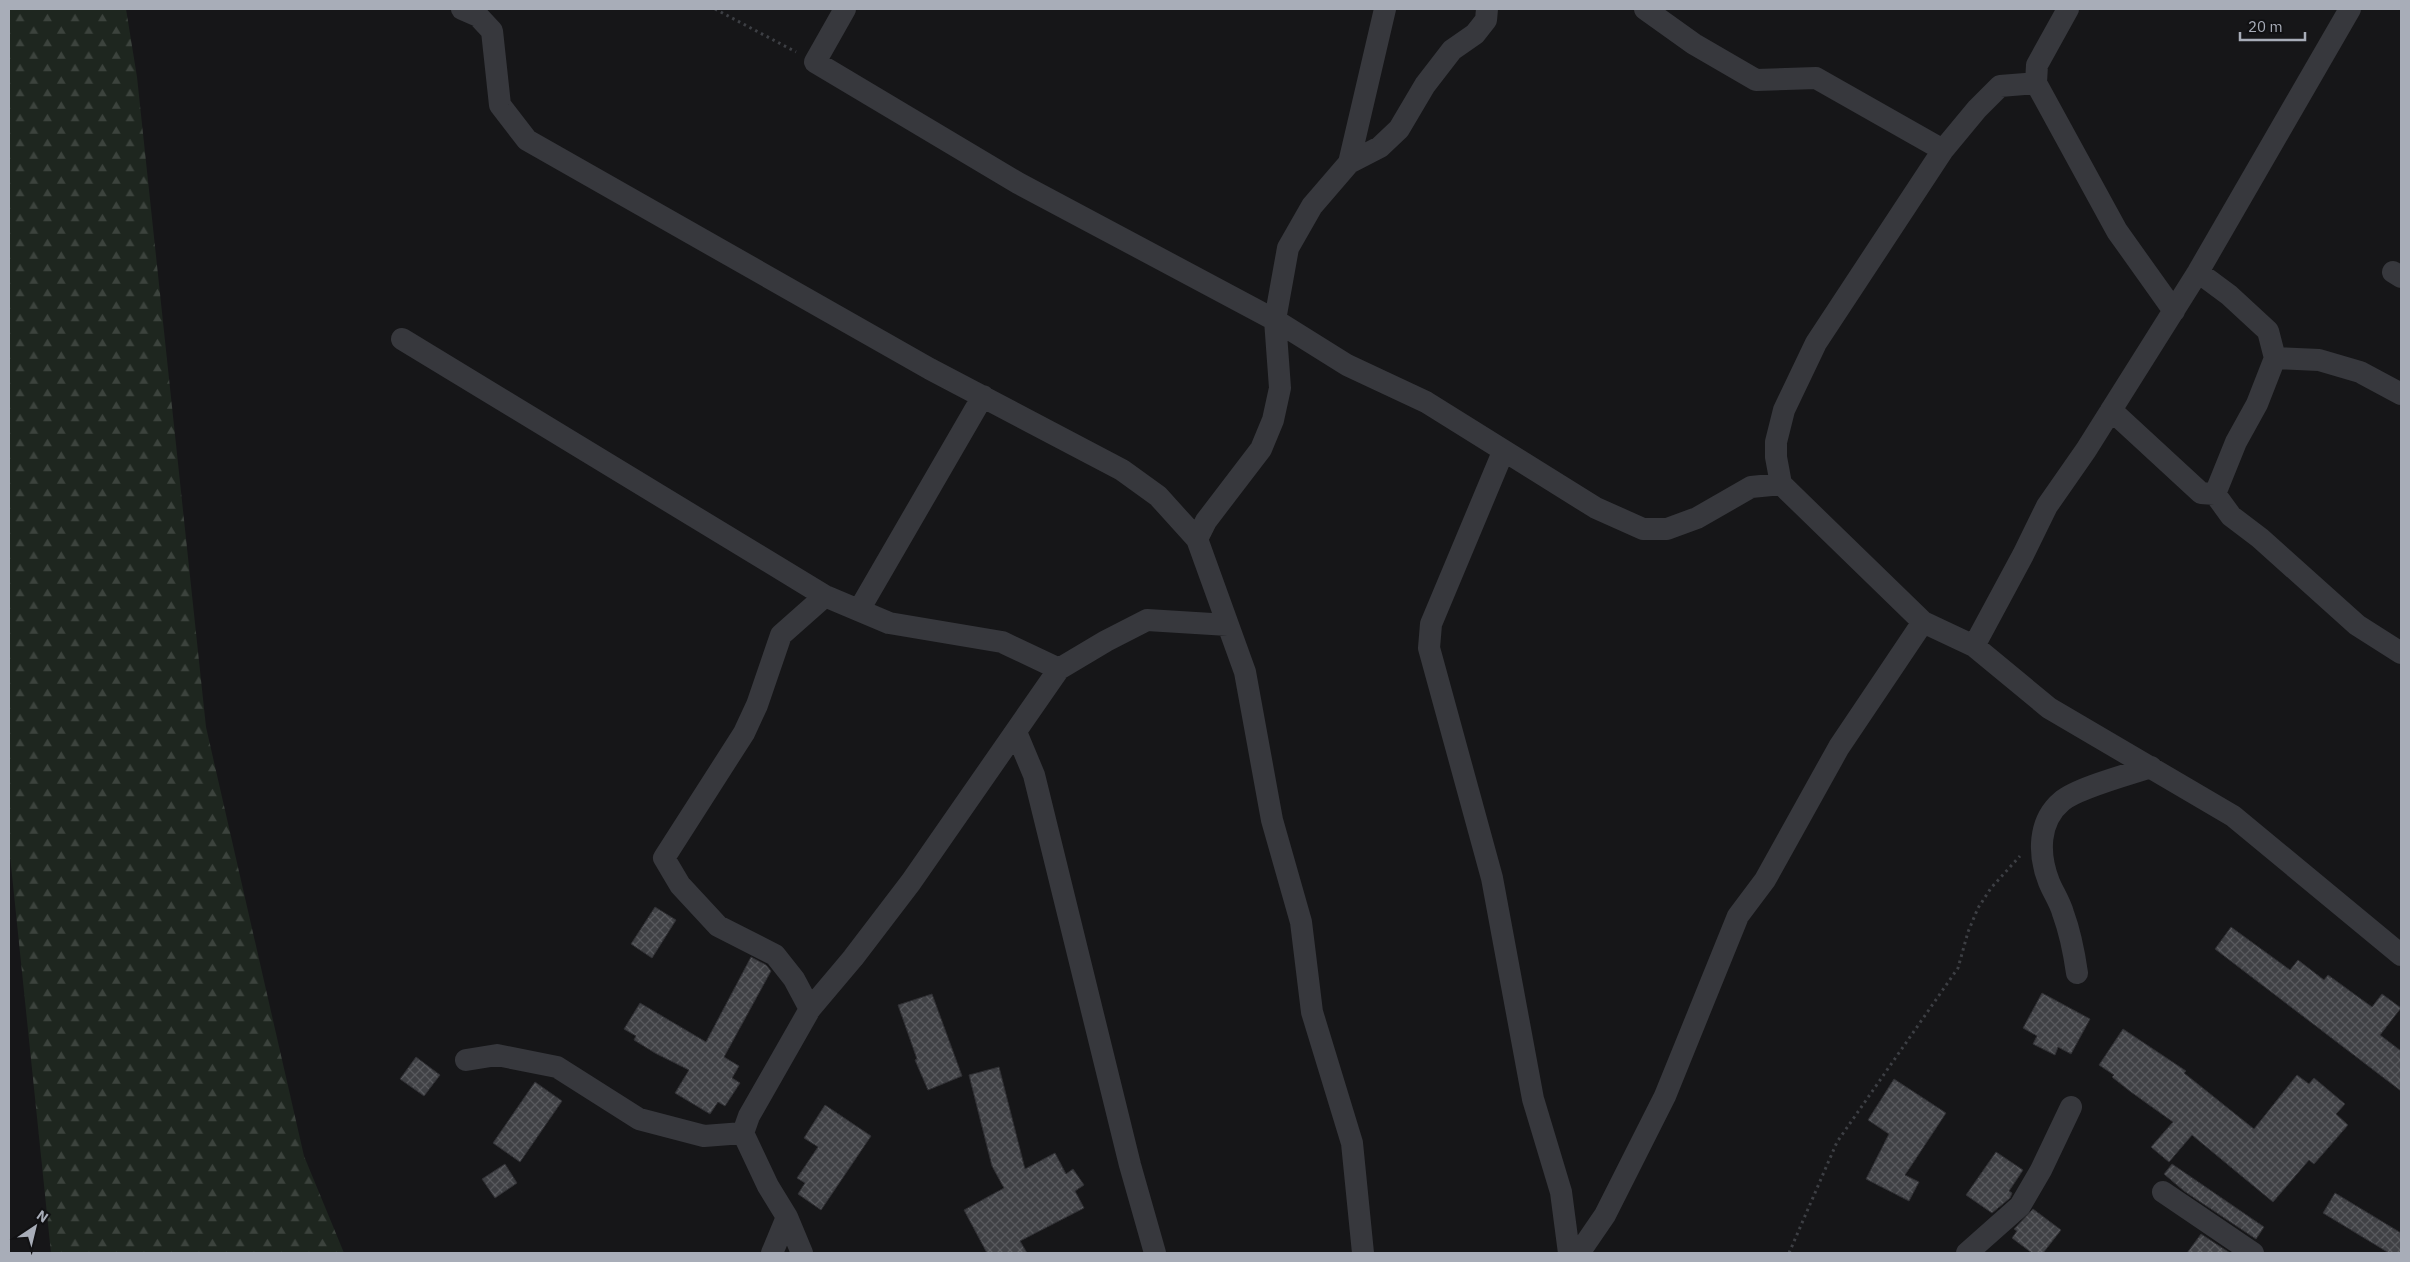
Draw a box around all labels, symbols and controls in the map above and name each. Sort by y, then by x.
scale bar [2240,10,2305,42]
text: 20 m [2248,17,2283,36]
north arrow [10,1202,60,1252]
text: N [33,1206,52,1227]

